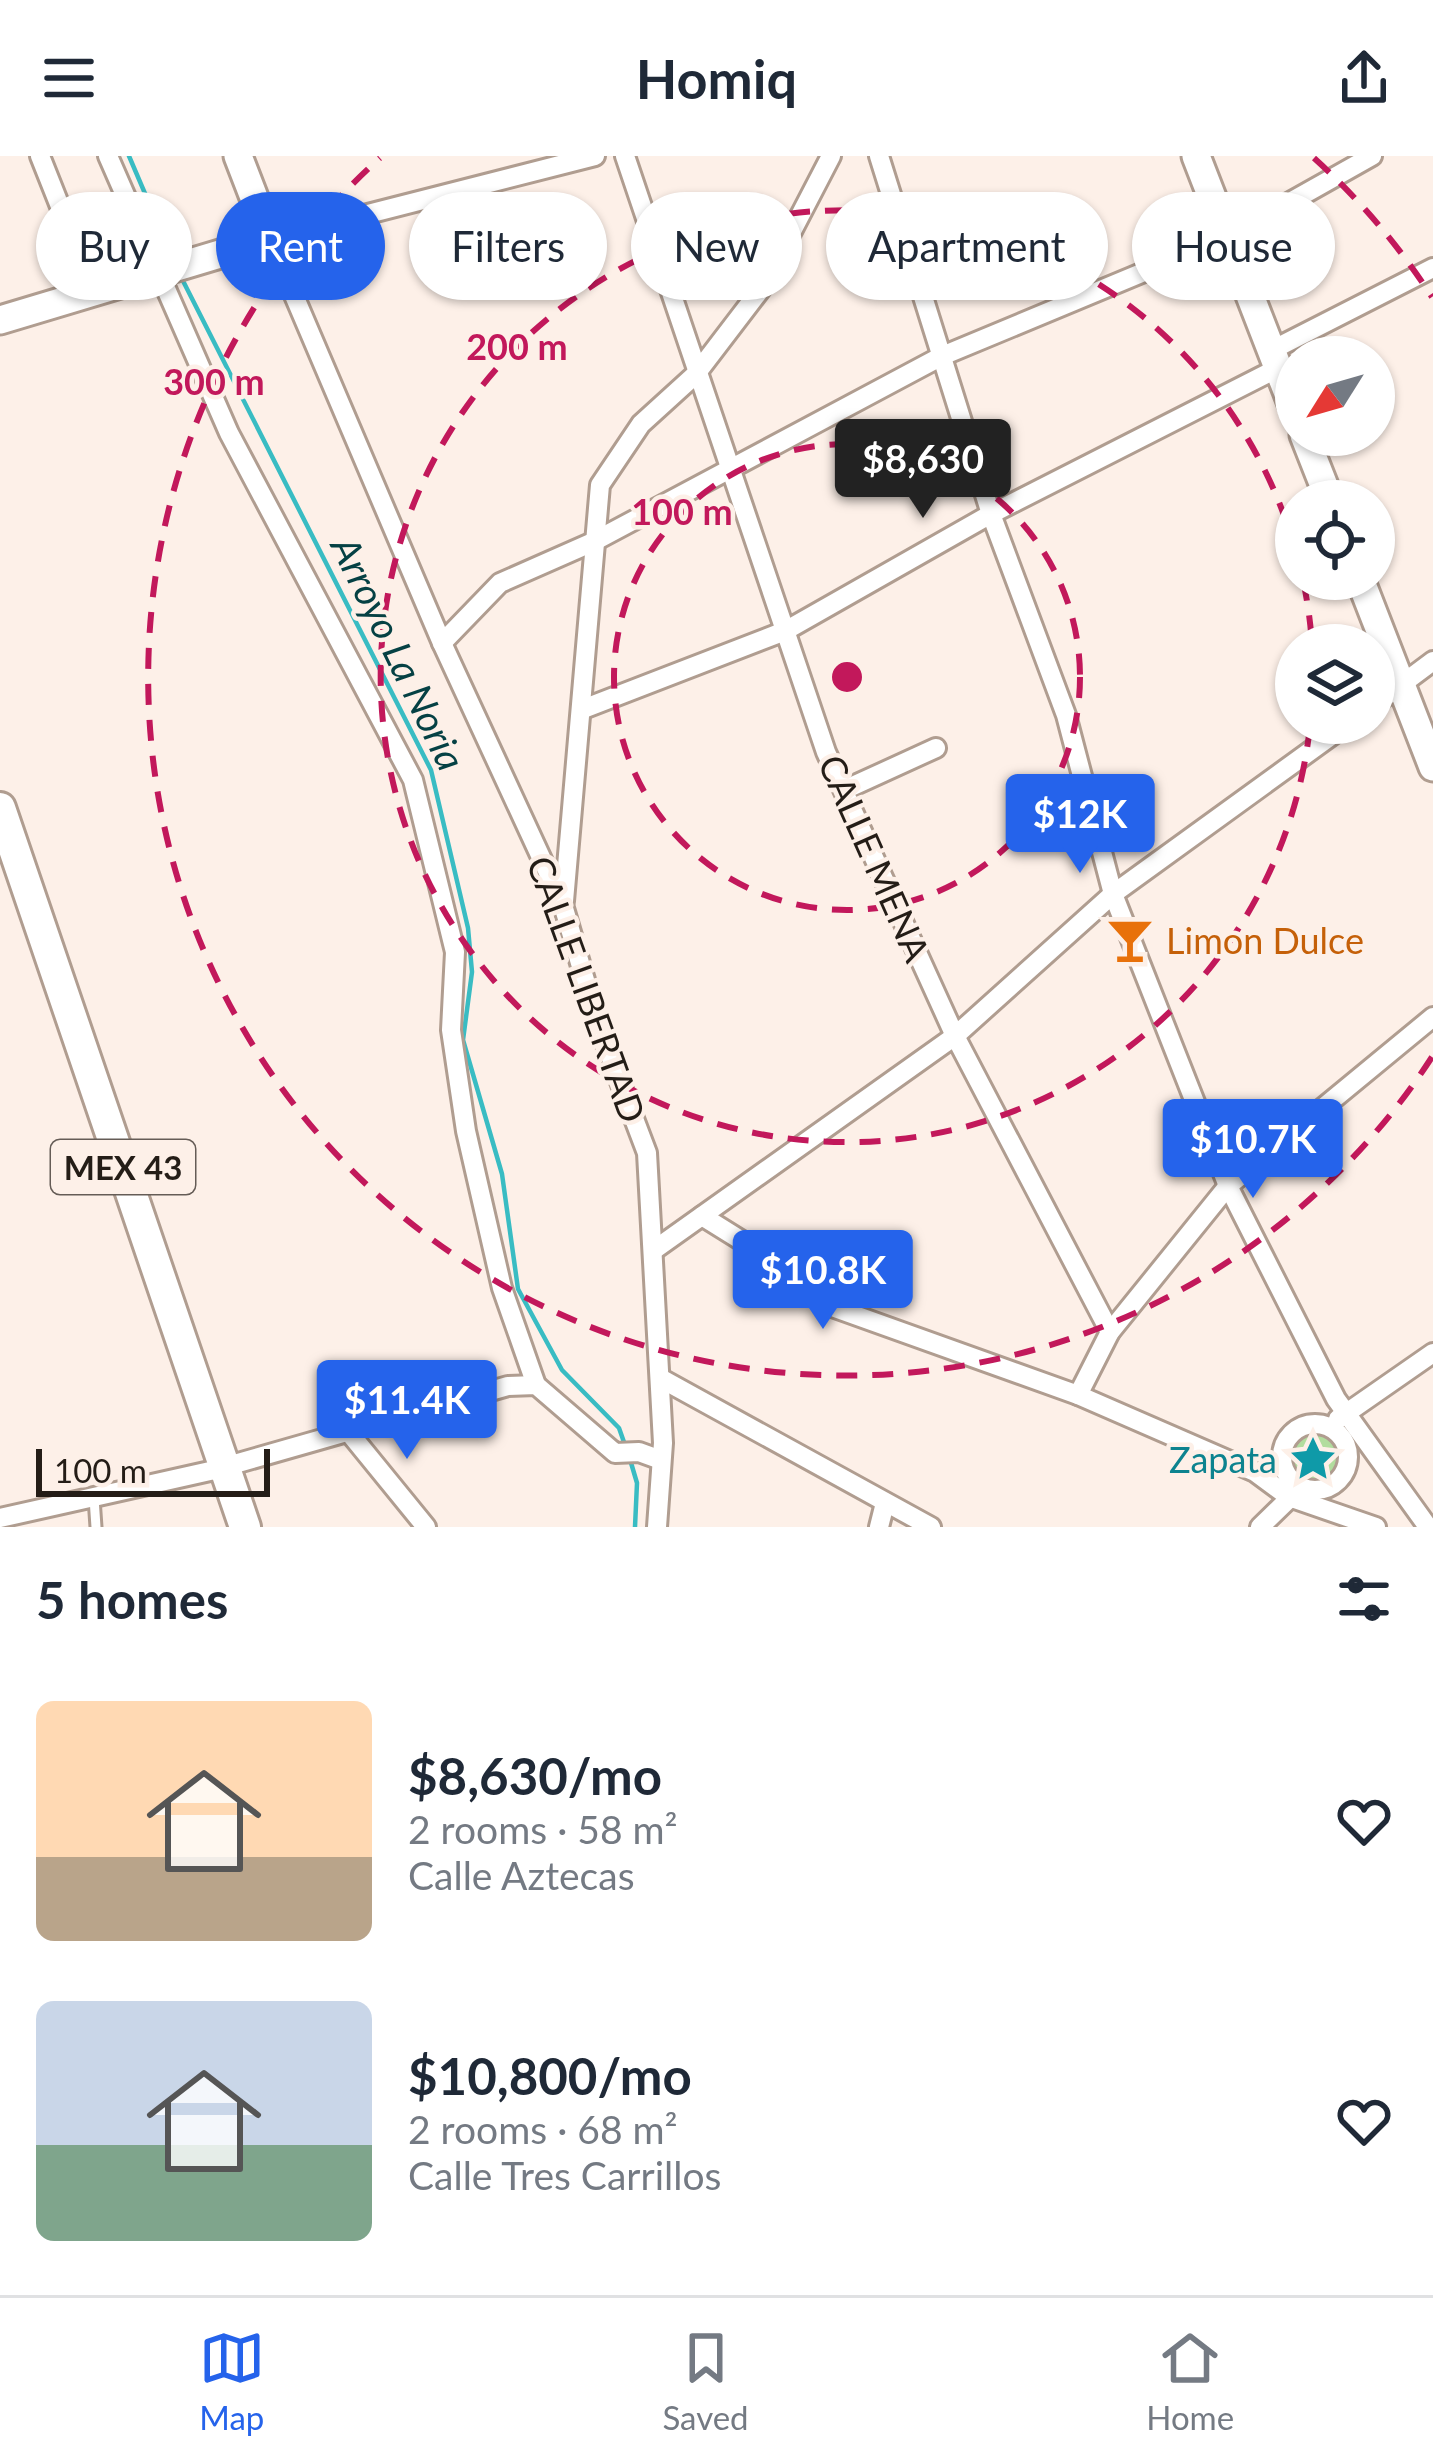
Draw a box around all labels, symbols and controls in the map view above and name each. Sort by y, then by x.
icon: menu [36,45,102,111]
icon: share [1331,45,1397,111]
text: Homiq [636,46,797,111]
chip: Buy [36,192,192,300]
chip: Rent [216,192,385,300]
chip: Filters [409,192,607,300]
chip: New [631,192,802,300]
chip: Apartment [826,192,1108,300]
chip: House [1132,192,1335,300]
text: 200 m [466,324,568,368]
north arrow [1275,336,1395,456]
map controls [1275,336,1395,744]
text: 300 m [163,359,265,403]
pin: $8,630 [825,419,1021,521]
text: $8,630 [862,435,984,481]
button: locate [1275,480,1395,600]
text: 100 m [631,489,733,533]
water label: Arroyo La Noria [322,527,475,777]
button: layers [1275,624,1395,744]
centre of rings [826,656,868,698]
street label: CALLE MENA [810,748,940,969]
pin: $12K [1009,774,1151,876]
text: $12K [1033,790,1127,836]
street label: CALLE LIBERTAD [518,850,656,1128]
bar icon: Limon Dulce [1105,915,1155,965]
place label: Limon Dulce [1166,918,1364,962]
pin: $10.7K [1155,1099,1351,1201]
text: $10.7K [1190,1115,1316,1161]
road number: MEX 43 [51,1140,195,1194]
pin: $10.8K [725,1230,921,1332]
text: $10.8K [760,1246,886,1292]
pin: $11.4K [309,1360,505,1462]
text: $11.4K [344,1376,470,1422]
place icon: Zapata [1288,1434,1338,1484]
place label: Zapata [1169,1437,1277,1481]
scale bar [36,1443,270,1496]
text: 100 m [54,1450,147,1490]
icon: filters [1331,1566,1397,1632]
text: 5 homes [36,1569,228,1630]
text: $8,630/mo [408,1745,662,1806]
icon: home [132,1749,276,1893]
icon: heart [1331,1788,1397,1854]
text: 2 rooms · 58 m² [408,1806,678,1852]
text: Calle Aztecas [408,1852,635,1898]
text: $10,800/mo [408,2045,692,2106]
icon: home [132,2049,276,2193]
icon: heart [1331,2088,1397,2154]
text: 2 rooms · 68 m² [408,2106,678,2152]
text: Calle Tres Carrillos [408,2152,721,2198]
tab: Map [199,2325,265,2437]
tab: Saved [662,2325,749,2437]
tab: Home [1146,2325,1234,2437]

